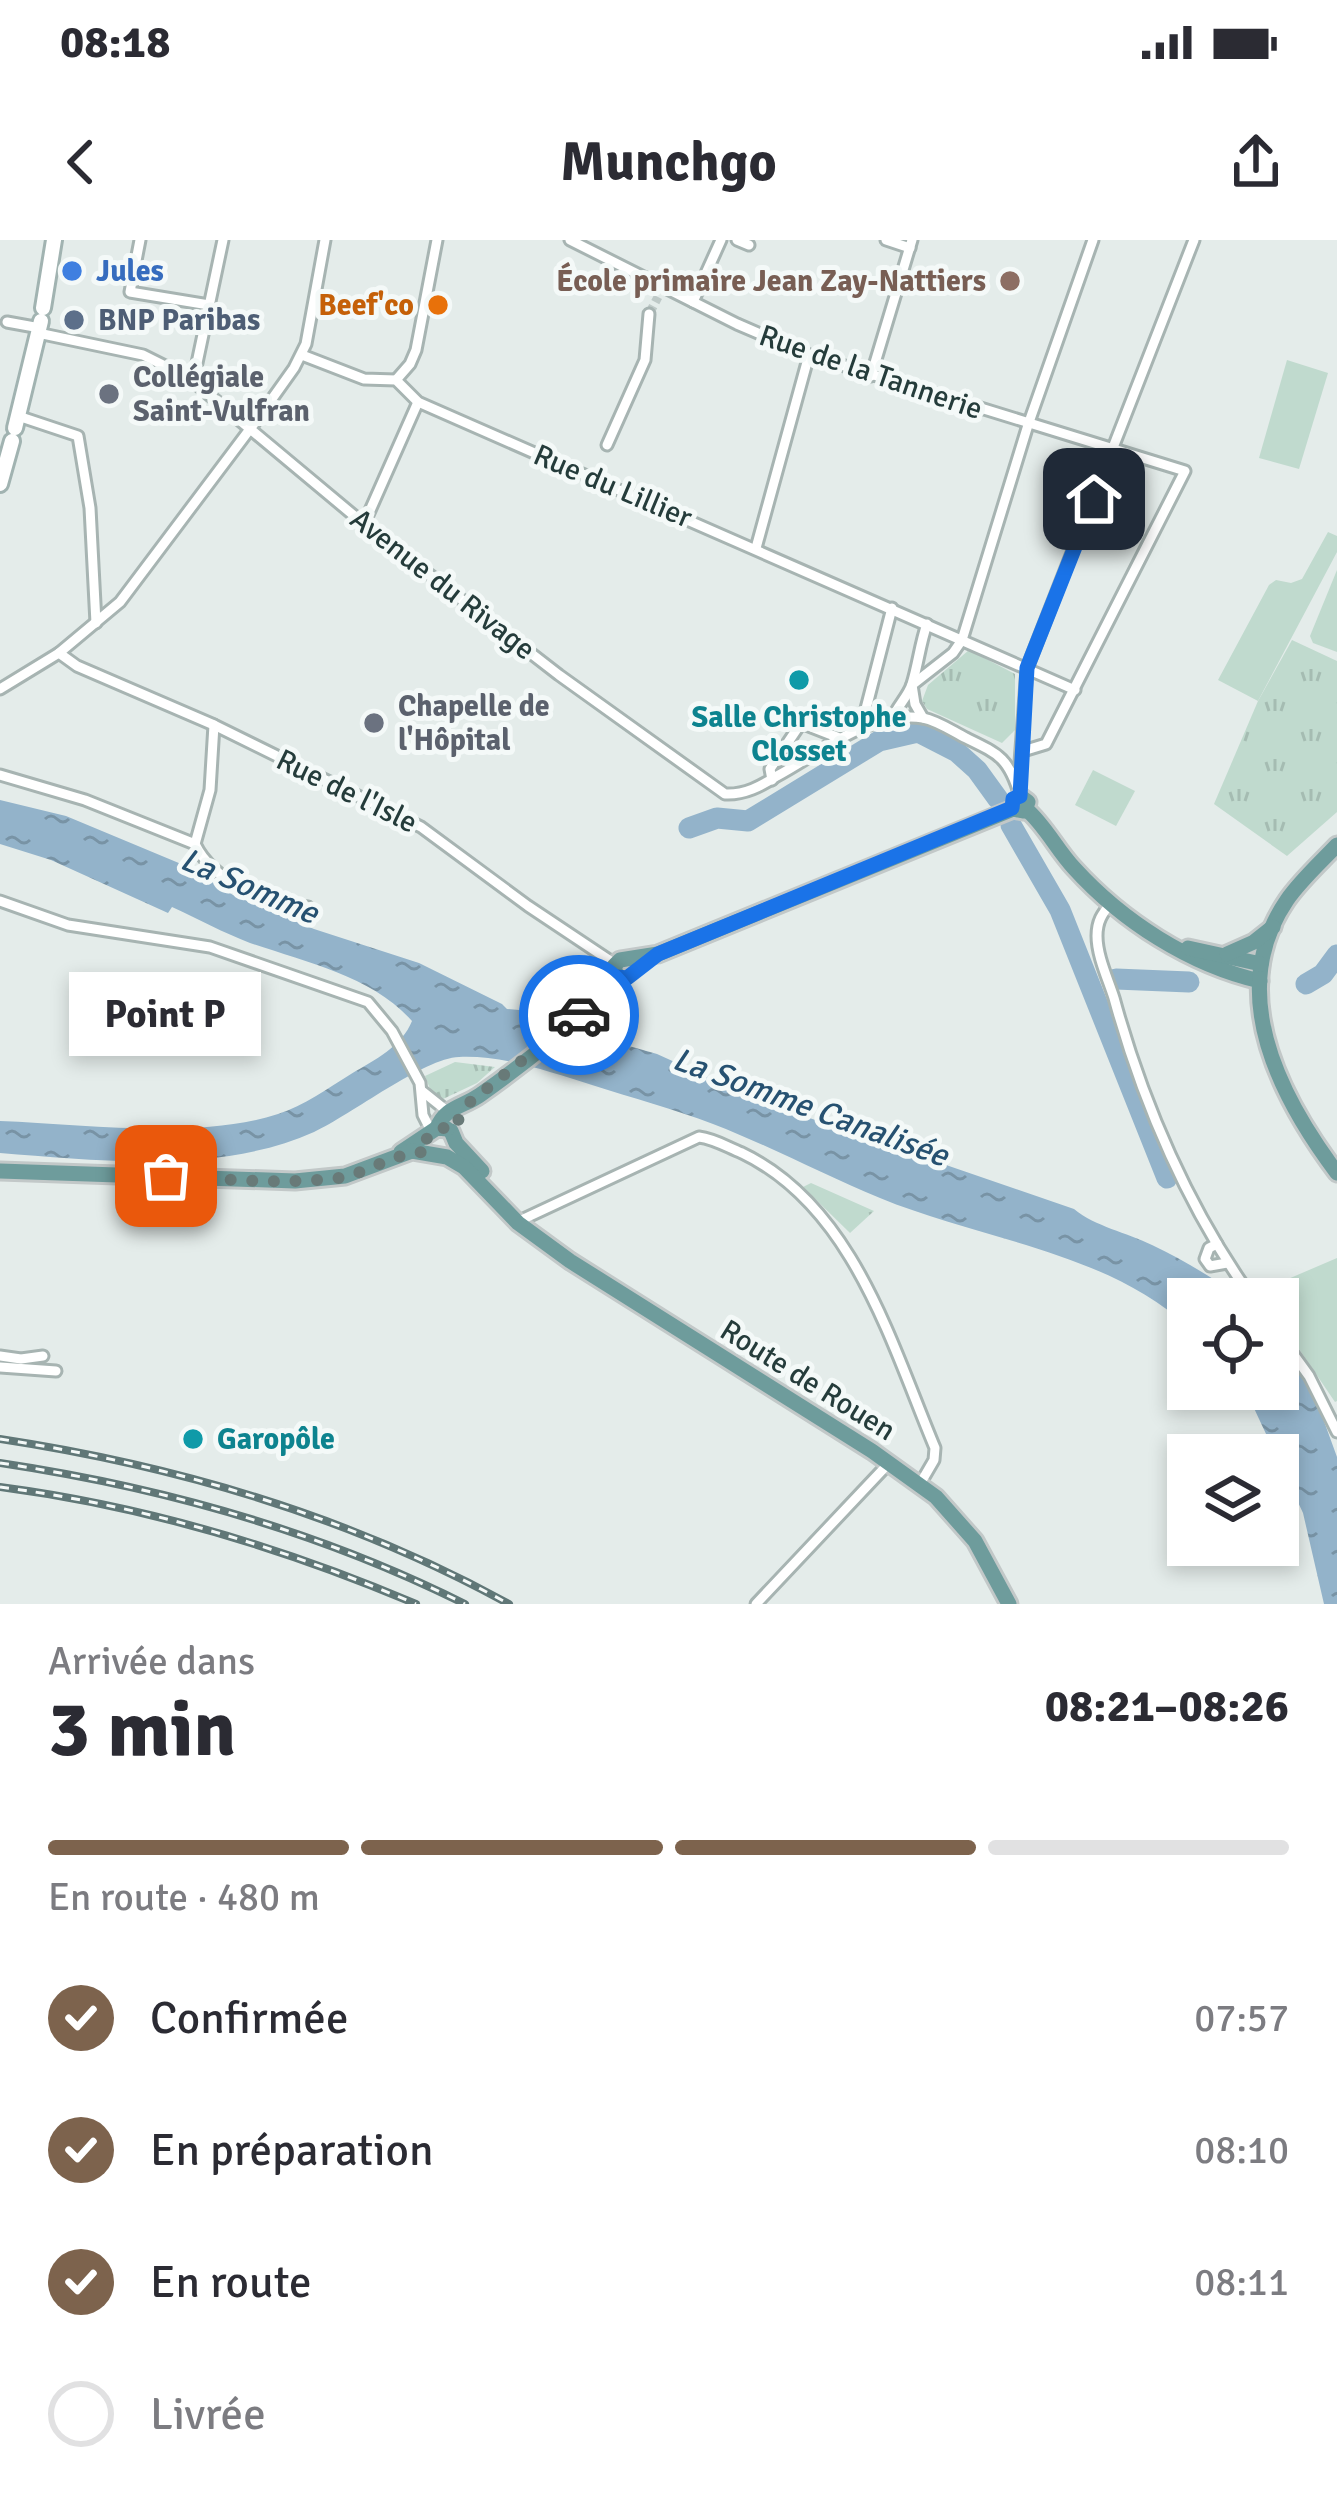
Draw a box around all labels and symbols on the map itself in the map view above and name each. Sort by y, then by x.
place label: Jules [96,253,164,290]
marker: Jules [59,258,85,284]
place label: École primaire Jean Zay-Nattiers [556,262,986,300]
marker: École primaire Jean Zay-Nattiers [997,268,1023,294]
place label: Beef'co [318,287,414,324]
marker: Beef'co [425,292,451,318]
place label: BNP Paribas [98,302,260,339]
marker: BNP Paribas [61,307,87,333]
street label: Rue de la Tannerie [754,317,987,428]
place label: Collégiale Saint-Vulfran [133,359,310,430]
marker: Collégiale Saint-Vulfran [96,381,122,407]
street label: Rue du Lillier [528,436,698,536]
pin [1043,448,1145,550]
street label: Avenue du Rivage [343,501,543,668]
marker: Salle Christophe Closset [786,667,812,693]
place label: Chapelle de l'Hôpital [398,688,550,759]
place label: Salle Christophe Closset [691,699,907,770]
marker: Chapelle de l'Hôpital [361,710,387,736]
street label: Rue de l'Isle [270,741,423,841]
water label: La Somme [174,839,326,934]
courier [519,955,639,1075]
callout: Point P [70,972,262,1056]
water label: La Somme Canalisée [667,1039,955,1177]
pin [115,1125,217,1227]
street label: Route de Rouen [713,1312,902,1449]
place label: Garopôle [217,1421,335,1458]
marker: Garopôle [180,1426,206,1452]

